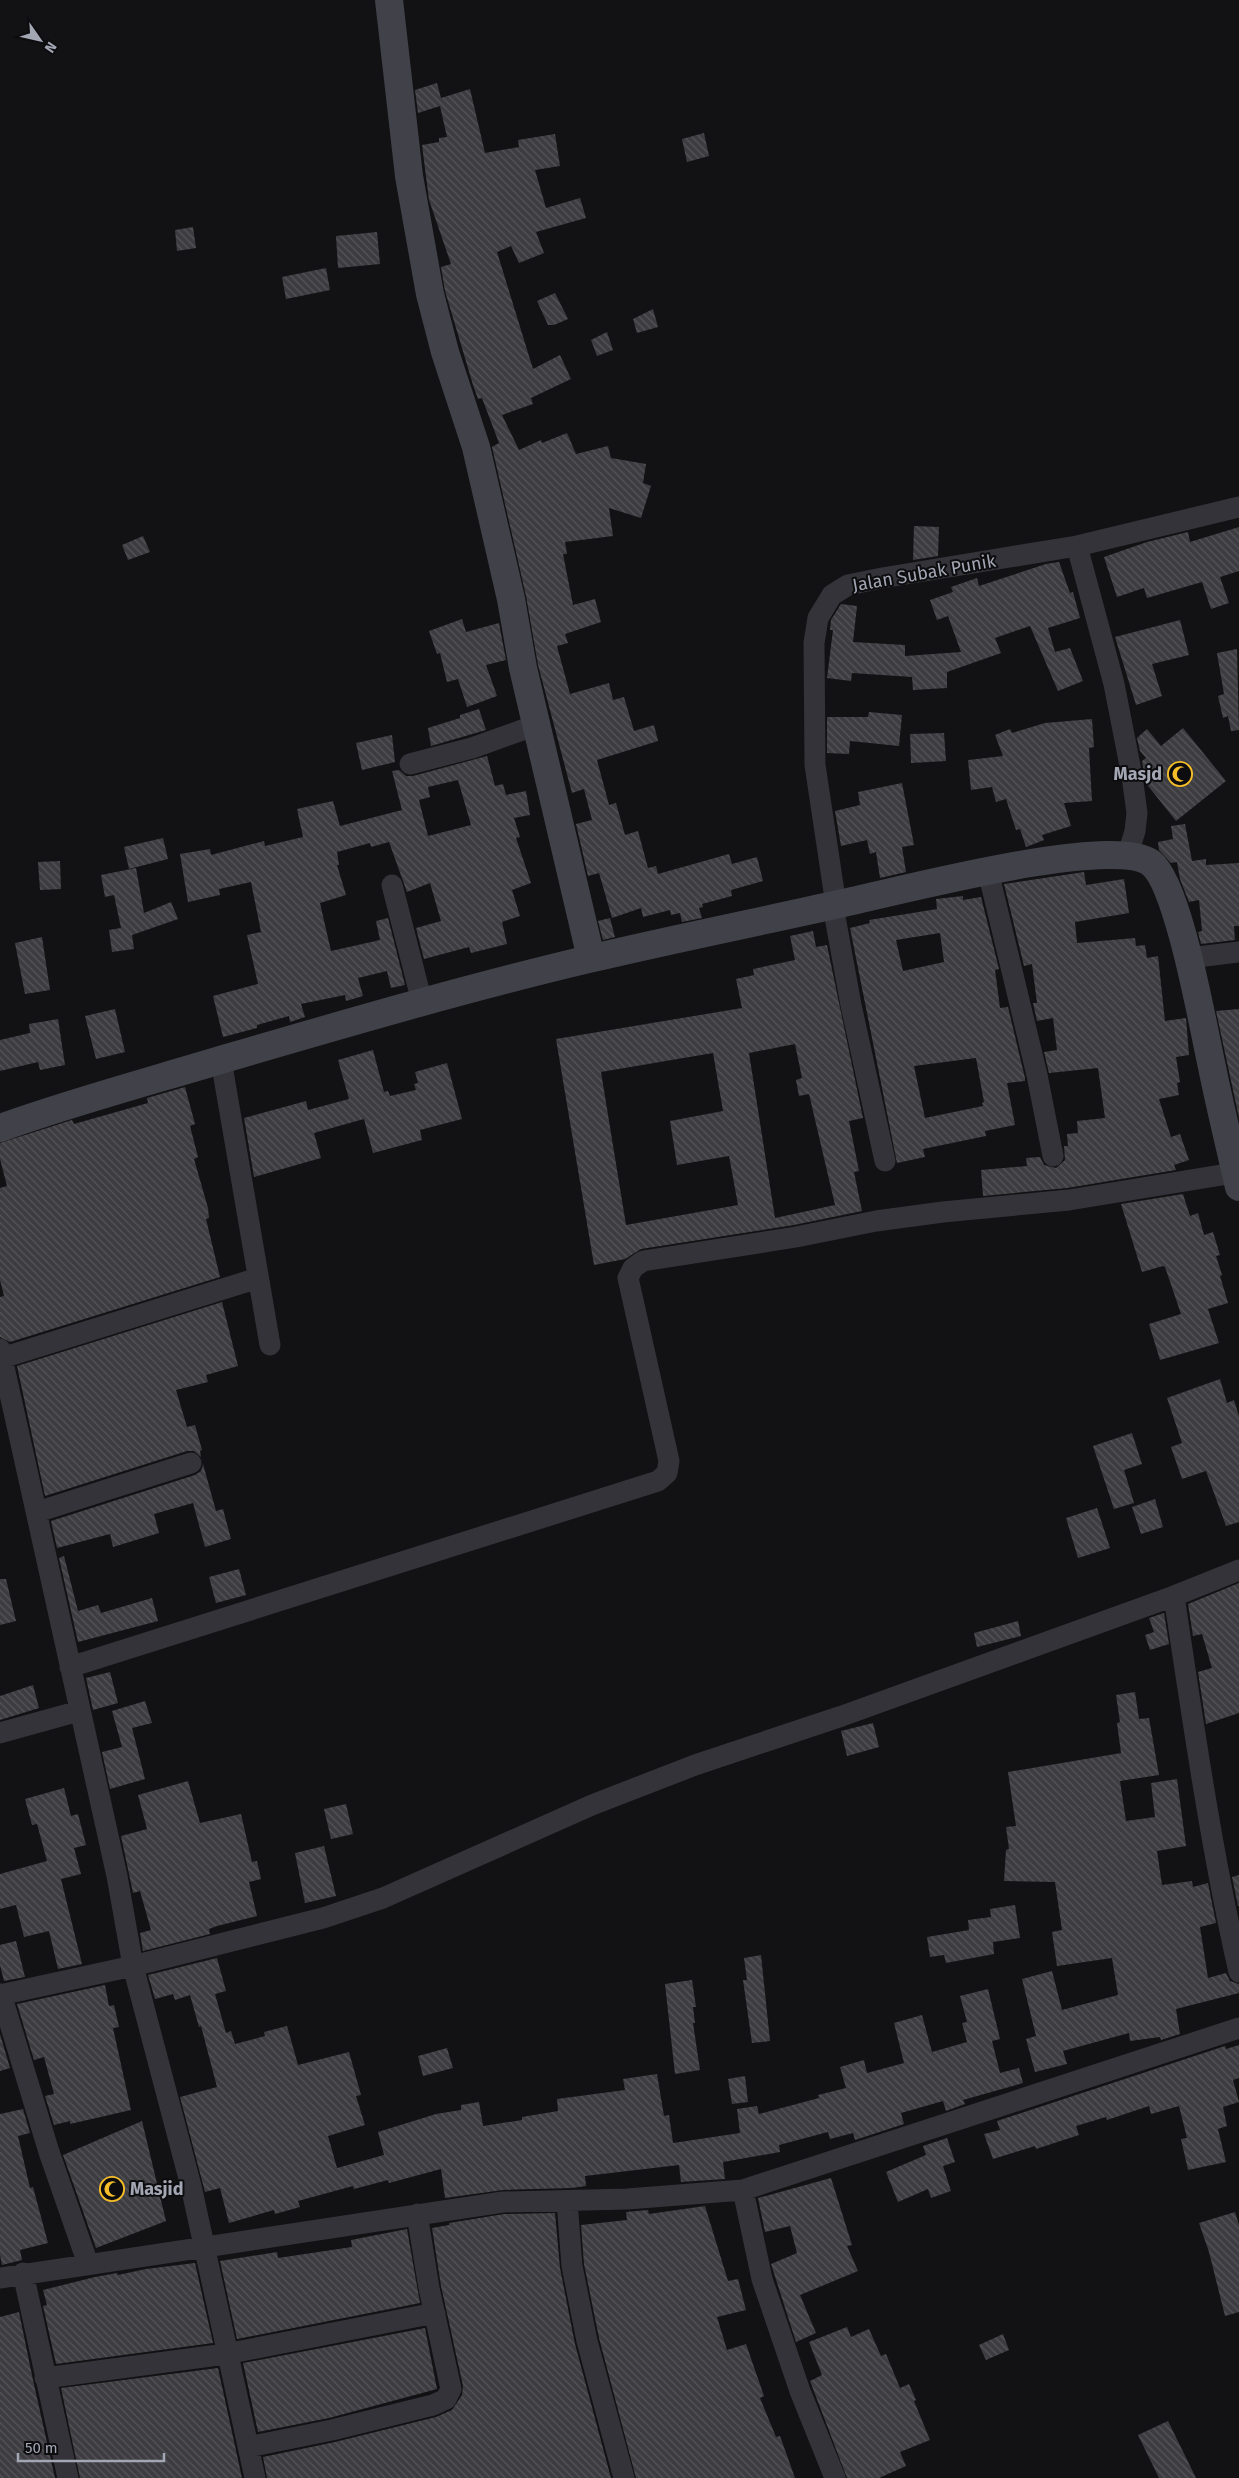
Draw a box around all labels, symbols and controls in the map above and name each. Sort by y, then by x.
north arrow [15,15,65,65]
text: N [41,38,60,56]
street label: Jalan Subak Punik [851,549,998,596]
mosque icon: Masjd [1167,761,1193,787]
place label: Masjd [1114,763,1162,785]
mosque icon: Masjid [99,2176,125,2202]
place label: Masjid [130,2178,183,2200]
scale bar [18,2430,164,2462]
text: 50 m [25,2439,58,2457]

